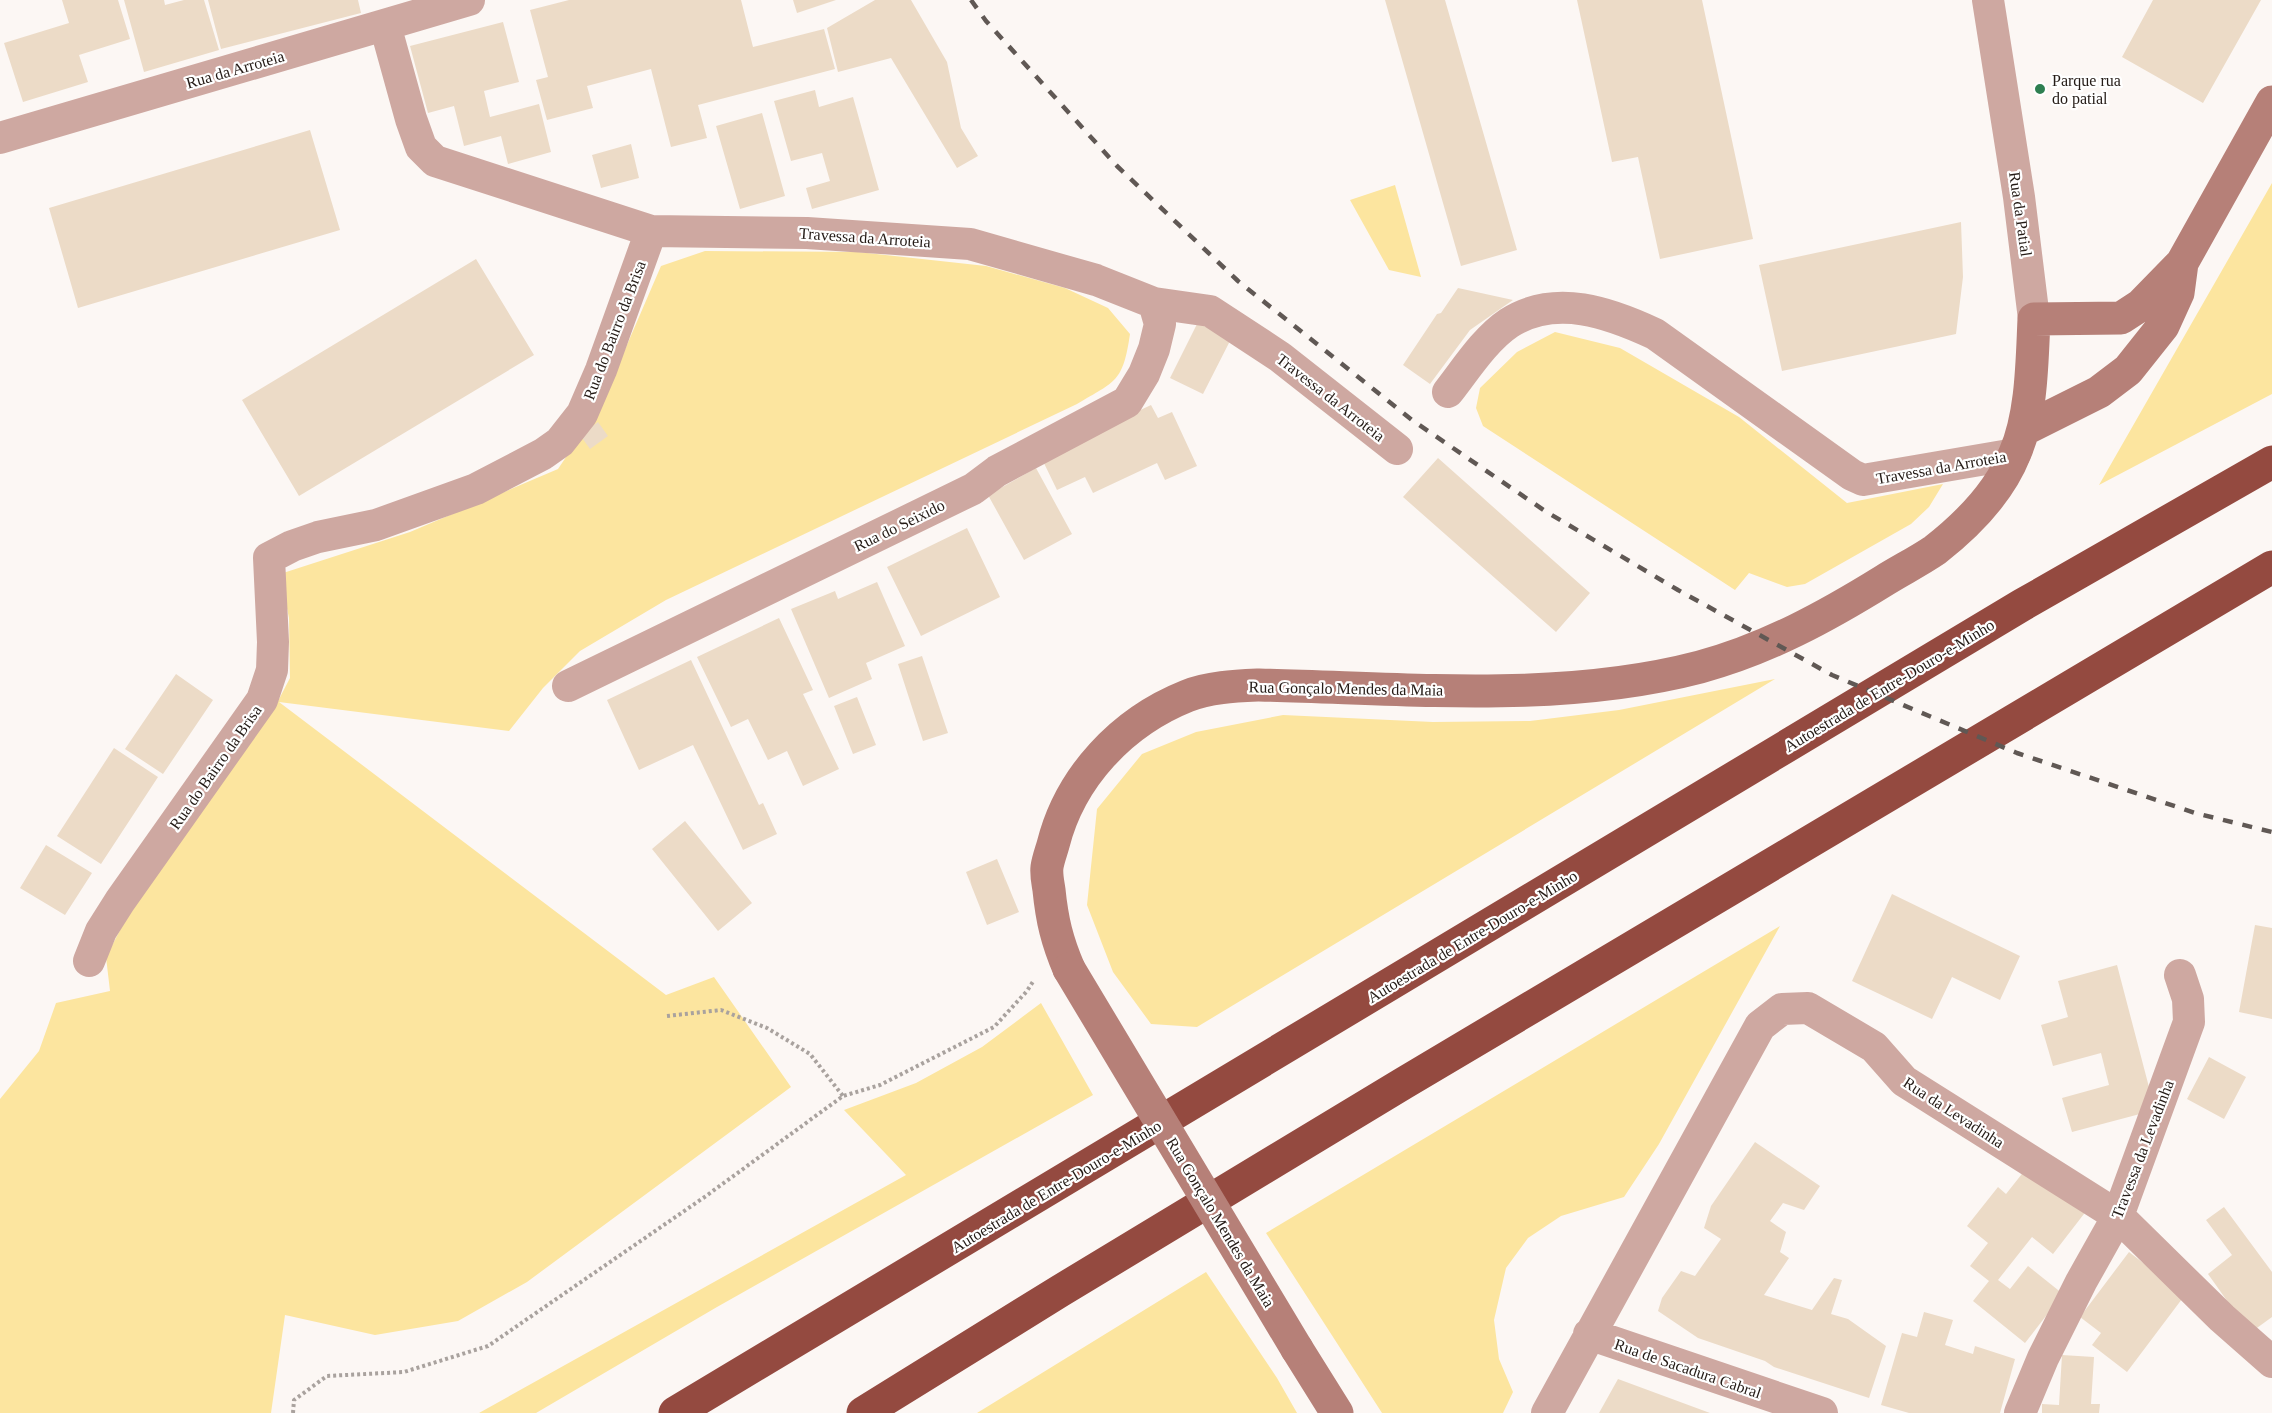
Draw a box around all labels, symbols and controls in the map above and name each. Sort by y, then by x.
street label: Rua da Arroteia [184,47,286,92]
place label: Parque rua do patial [2052,72,2121,108]
marker: Parque rua do patial [2033,82,2047,96]
street label: Rua da Patial [2006,171,2035,258]
street label: Travessa da Arroteia [799,224,931,251]
street label: Rua do Bairro da Brisa [580,258,649,402]
street label: Travessa da Arroteia [1274,350,1388,445]
street label: Travessa da Arroteia [1875,448,2007,487]
street label: Rua do Seixido [851,496,947,555]
street label: Autoestrada de Entre-Douro-e-Minho [1781,616,1997,755]
street label: Rua Gonçalo Mendes da Maia [1249,678,1443,700]
street label: Rua do Bairro da Brisa [166,702,265,833]
street label: Autoestrada de Entre-Douro-e-Minho [1364,867,1580,1006]
street label: Rua da Levadinha [1900,1074,2007,1151]
street label: Travessa da Levadinha [2108,1078,2177,1221]
street label: Autoestrada de Entre-Douro-e-Minho [948,1117,1164,1256]
street label: Rua Gonçalo Mendes da Maia [1162,1134,1278,1311]
street label: Rua de Sacadura Cabral [1612,1335,1764,1402]

